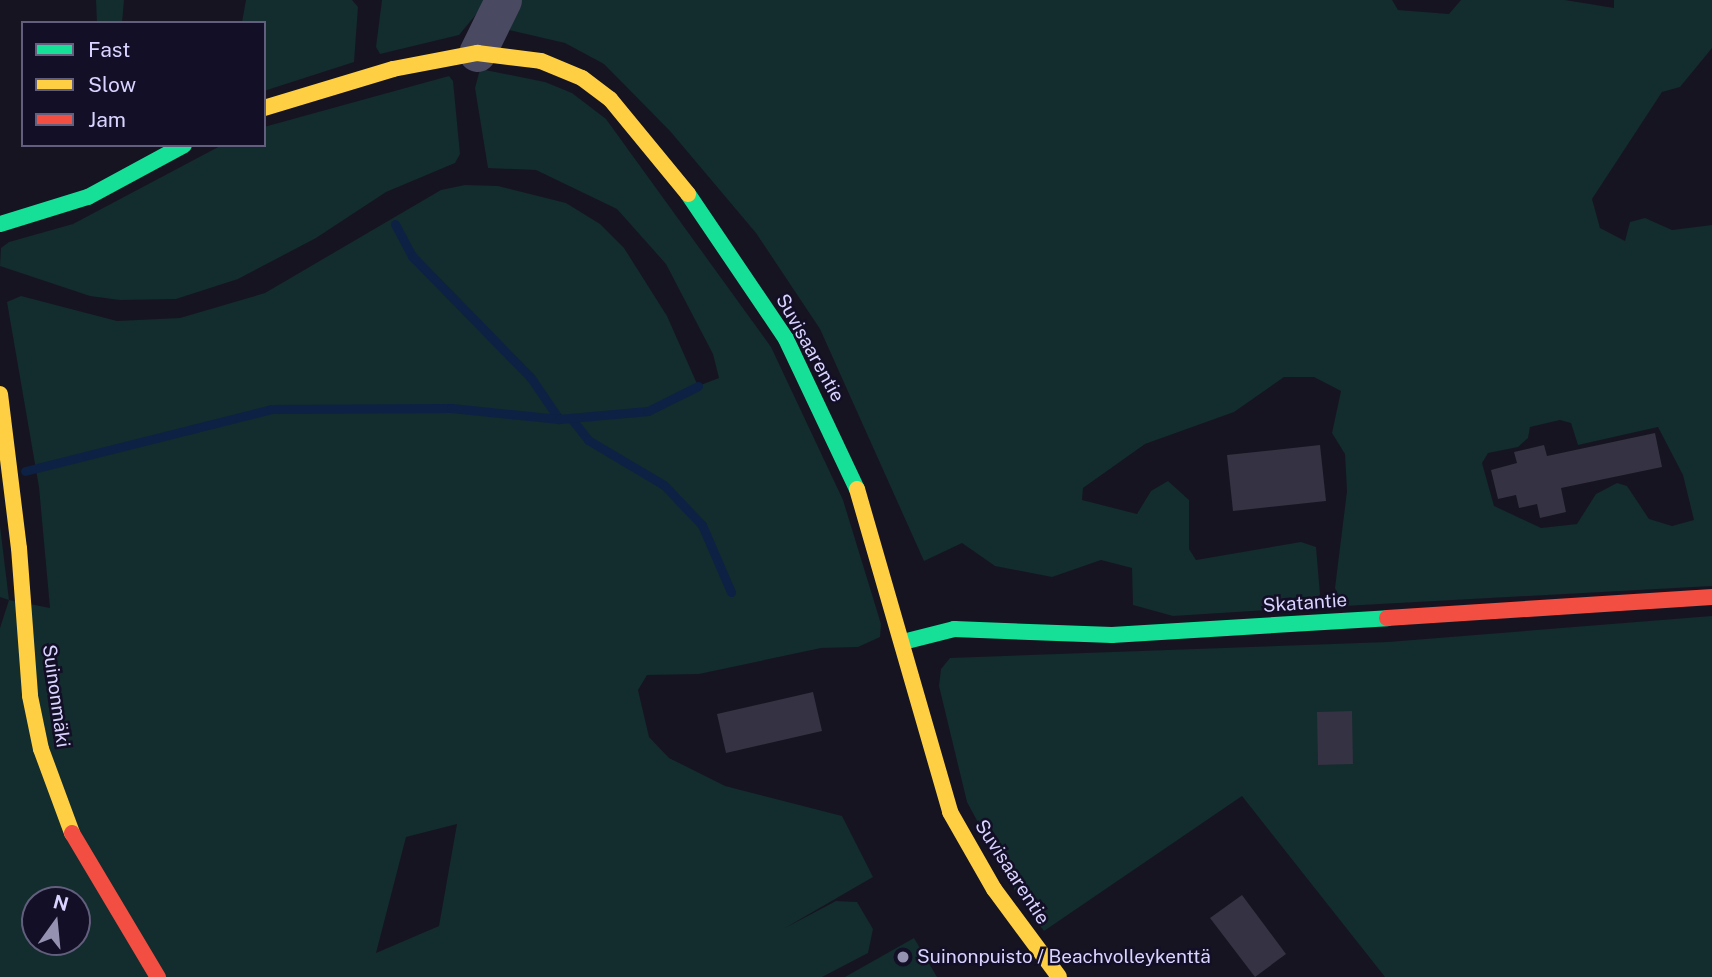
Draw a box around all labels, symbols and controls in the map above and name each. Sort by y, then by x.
legend [21,21,266,147]
text: Fast [88,37,130,62]
text: Slow [88,72,136,97]
text: Jam [88,107,126,132]
street label: Suvisaarentie [771,290,849,406]
street label: Skatantie [1262,589,1348,617]
street label: Suinonmäki [37,643,75,749]
street label: Suvisaarentie [970,815,1054,929]
north arrow [21,886,91,956]
text: N [51,890,71,915]
place label: Suinonpuisto / Beachvolleykenttä [917,946,1211,968]
marker: Suinonpuisto / Beachvolleykenttä [895,949,911,965]

